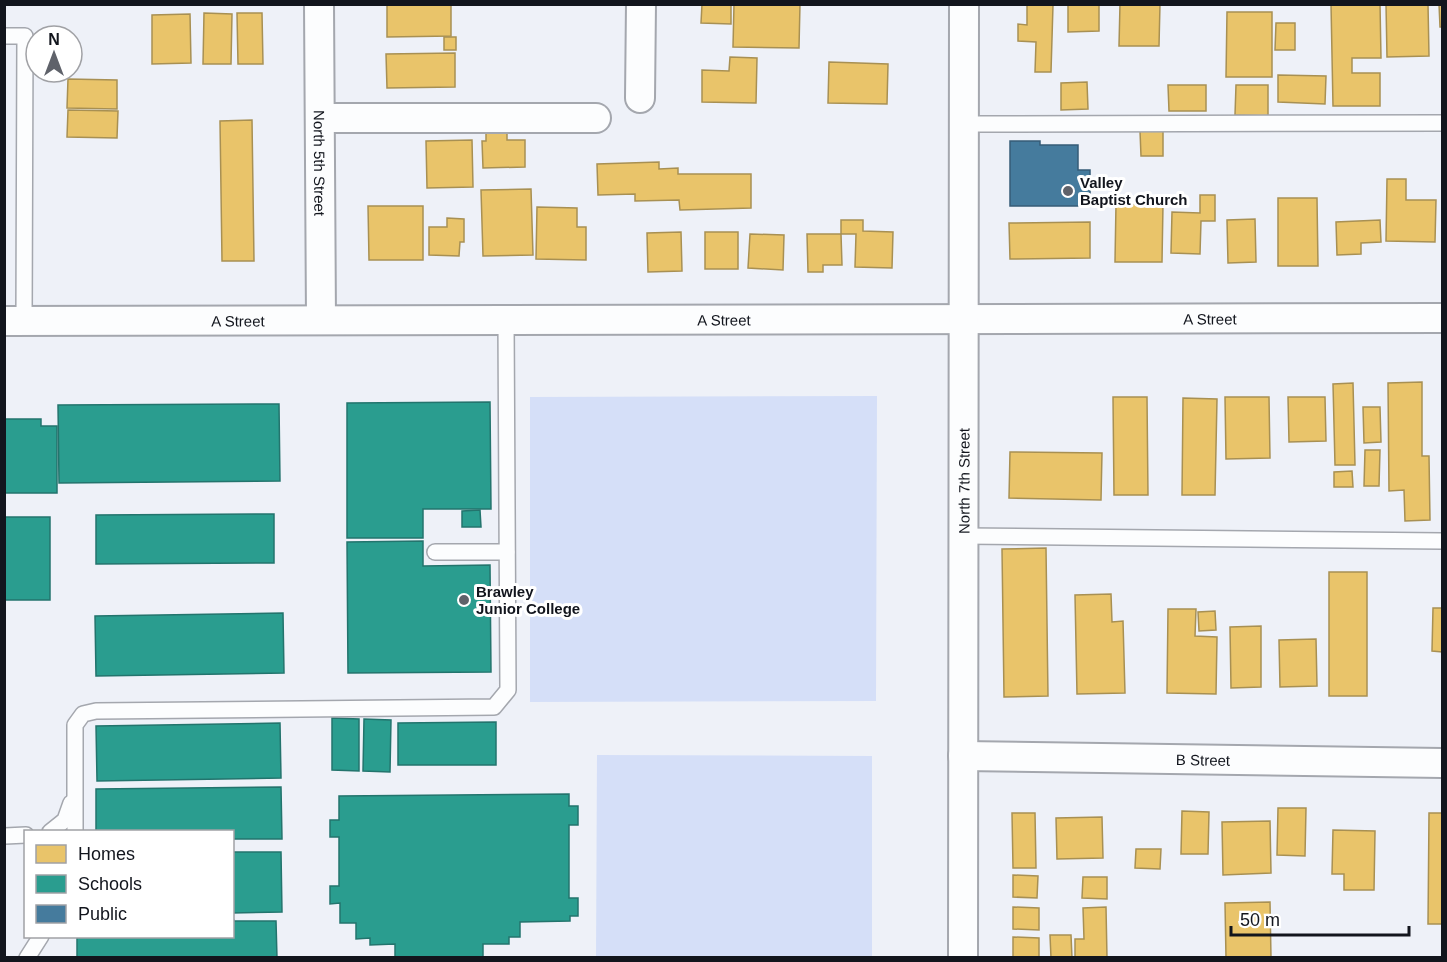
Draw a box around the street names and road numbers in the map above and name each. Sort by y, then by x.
street label: North 5th Street [311,110,329,217]
street label: A Street [1183,310,1238,327]
street label: A Street [697,311,752,328]
street label: A Street [211,312,266,329]
street label: North 7th Street [955,427,972,534]
street label: B Street [1176,751,1231,768]

